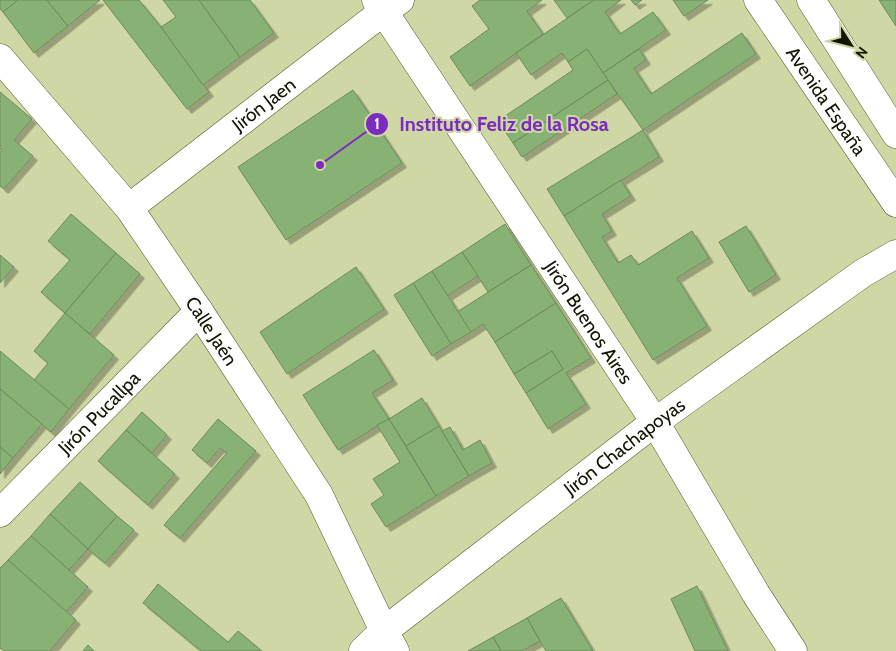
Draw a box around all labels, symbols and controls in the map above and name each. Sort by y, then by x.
north arrow [826,20,876,70]
street label: Avenida España [781,42,871,160]
text: N [851,43,872,62]
street label: Jirón Jaen [227,73,300,137]
callout: Instituto Feliz de la Rosa [364,107,619,142]
text: Instituto Feliz de la Rosa [399,112,609,136]
text: 1 [374,115,380,133]
street label: Jirón Buenos Aires [539,255,638,388]
street label: Calle Jaén [180,292,242,370]
street label: Jirón Pucallpa [53,367,145,460]
street label: Jirón Chachapoyas [558,393,690,501]

